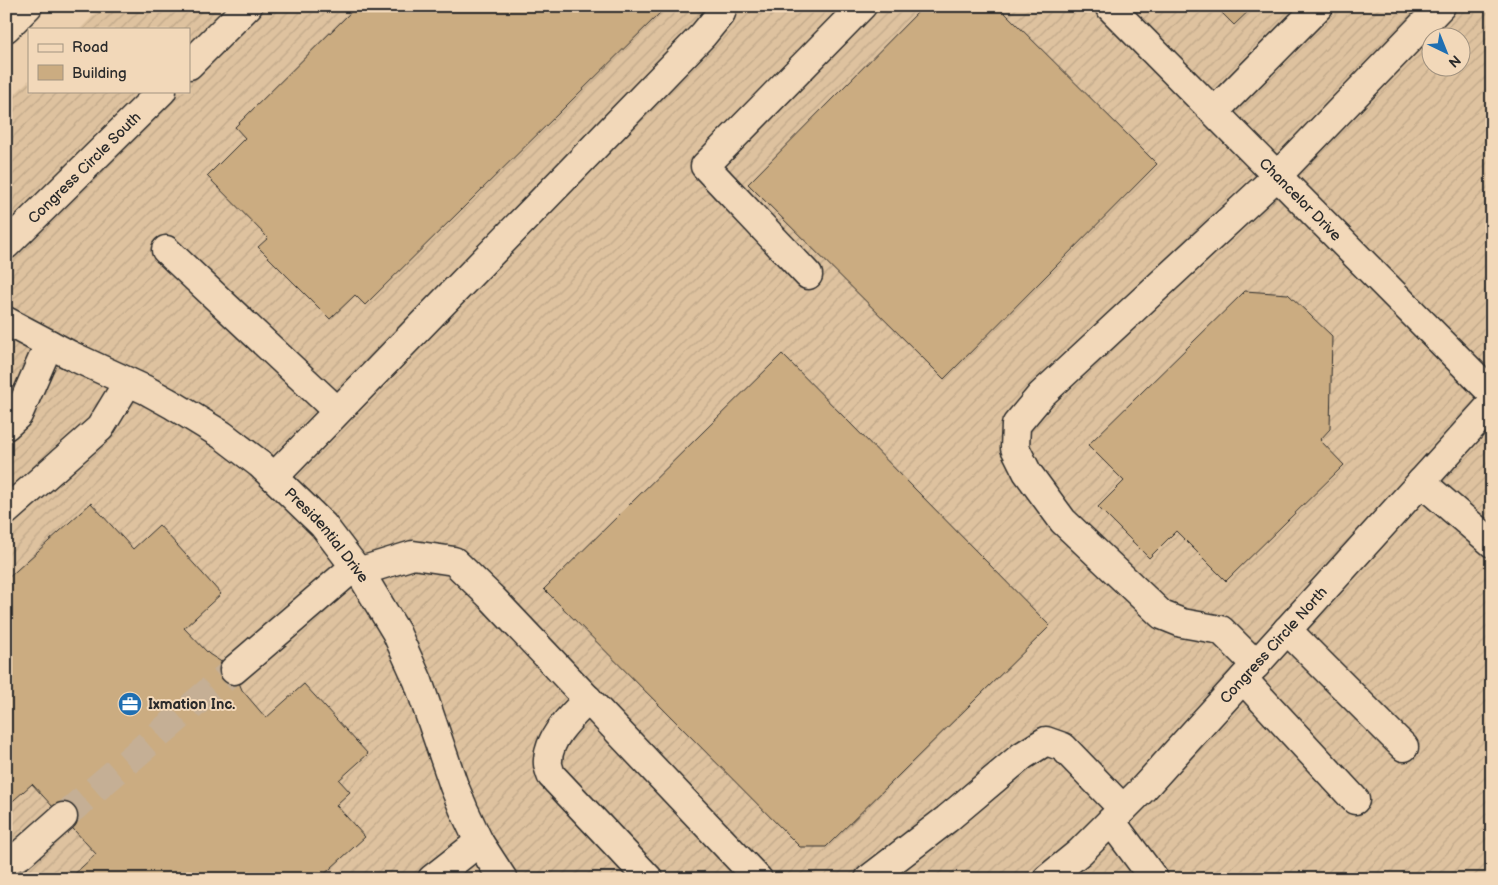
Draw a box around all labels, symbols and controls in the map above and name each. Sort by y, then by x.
legend [28,28,190,92]
north arrow [1420,28,1470,78]
text: Road [72,38,108,57]
text: N [1445,51,1464,71]
text: Building [72,64,127,83]
street label: Congress Circle South [24,108,145,228]
street label: Chancelor Drive [1255,154,1346,245]
street label: Presidential Drive [281,483,373,586]
street label: Congress Circle North [1216,583,1331,707]
office icon: Ixmation Inc. [117,691,143,717]
place label: Ixmation Inc. [148,695,235,714]

